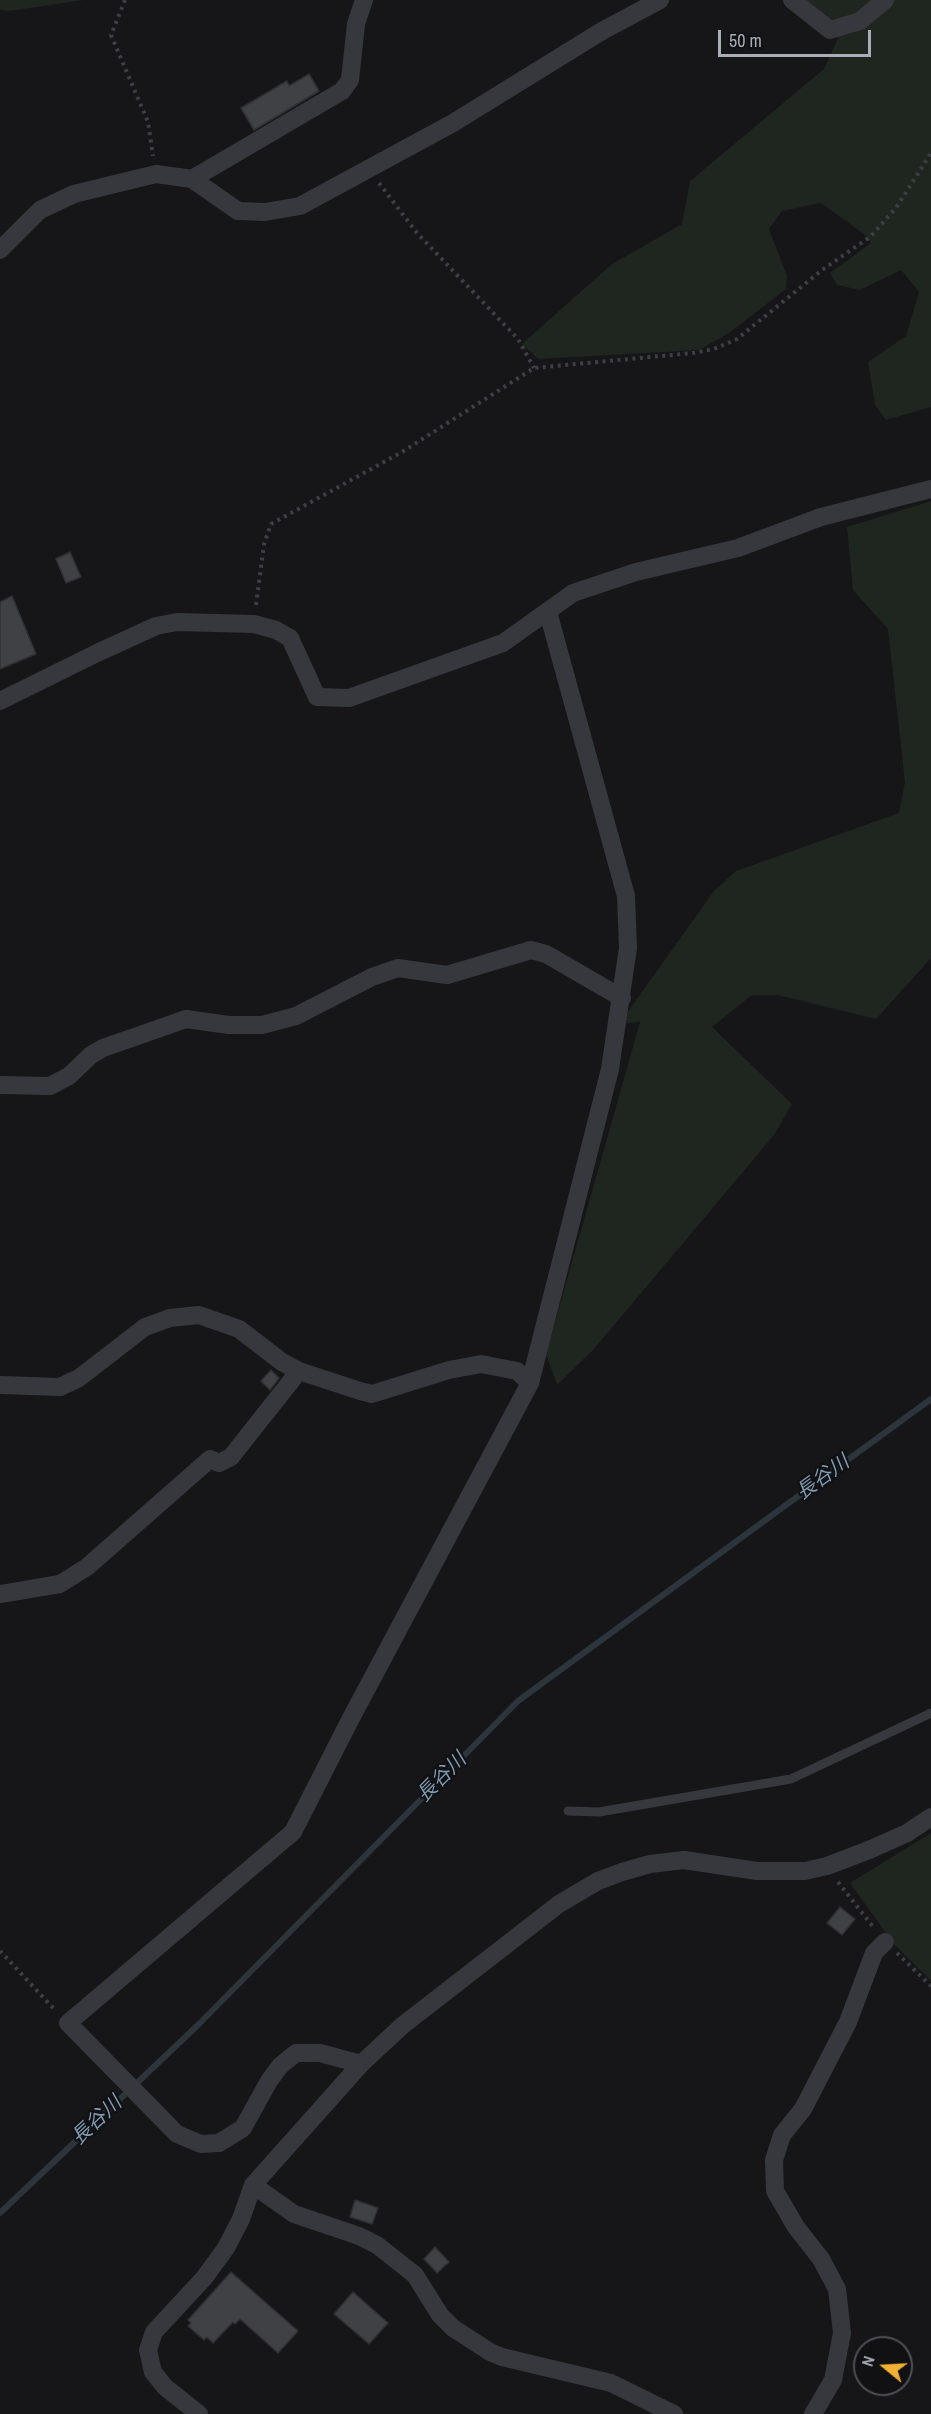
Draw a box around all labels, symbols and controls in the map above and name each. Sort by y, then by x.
scale bar [721,18,874,56]
text: 50 m [729,28,762,53]
water label: 長谷川 [792,1451,854,1505]
water label: 長谷川 [412,1748,472,1808]
water label: 長谷川 [67,2092,127,2150]
north arrow [853,2336,913,2396]
text: N [856,2353,880,2369]

